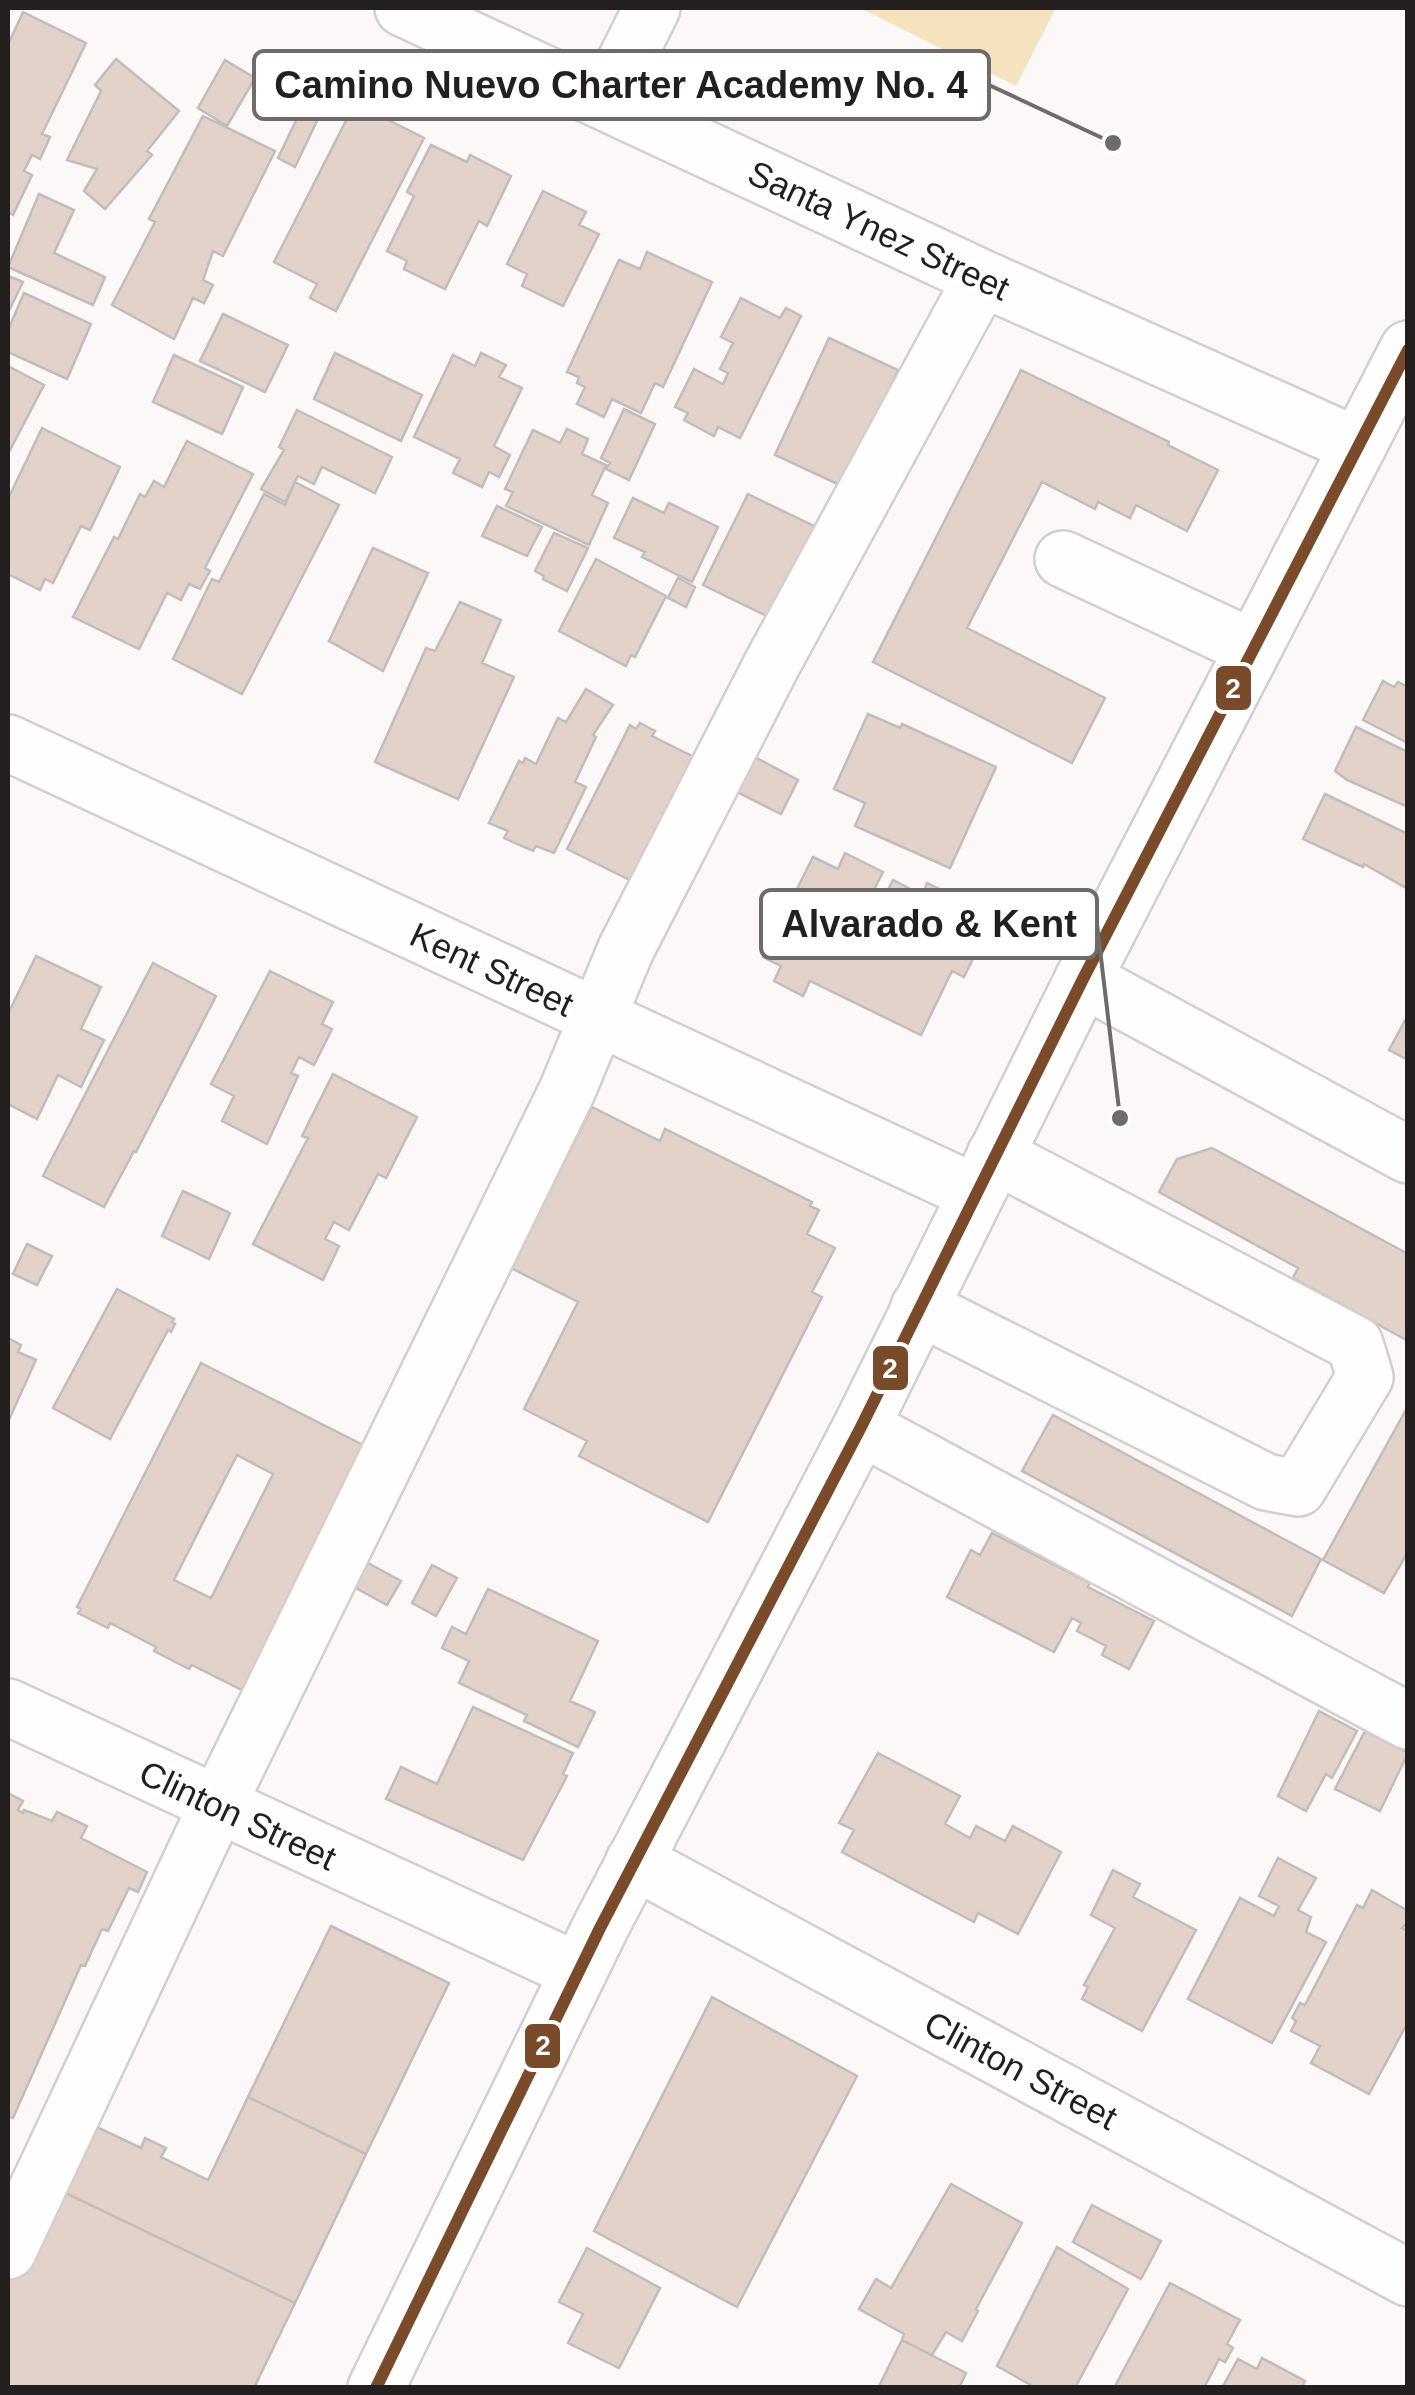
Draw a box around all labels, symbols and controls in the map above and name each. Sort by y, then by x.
callout: Camino Nuevo Charter Academy No. 4 [254,51,989,119]
text: Camino Nuevo Charter Academy No. 4 [274,64,968,106]
street label: Santa Ynez Street [742,152,1016,308]
line badge: 2 [1214,664,1253,712]
text: 2 [1225,673,1241,704]
callout: Alvarado & Kent [761,890,1097,958]
text: Alvarado & Kent [781,903,1077,945]
street label: Kent Street [404,914,580,1024]
line badge: 2 [871,1344,910,1392]
text: 2 [882,1353,898,1384]
street label: Clinton Street [134,1753,343,1878]
street label: Clinton Street [918,2003,1124,2137]
line badge: 2 [523,2022,562,2070]
text: 2 [535,2030,551,2061]

